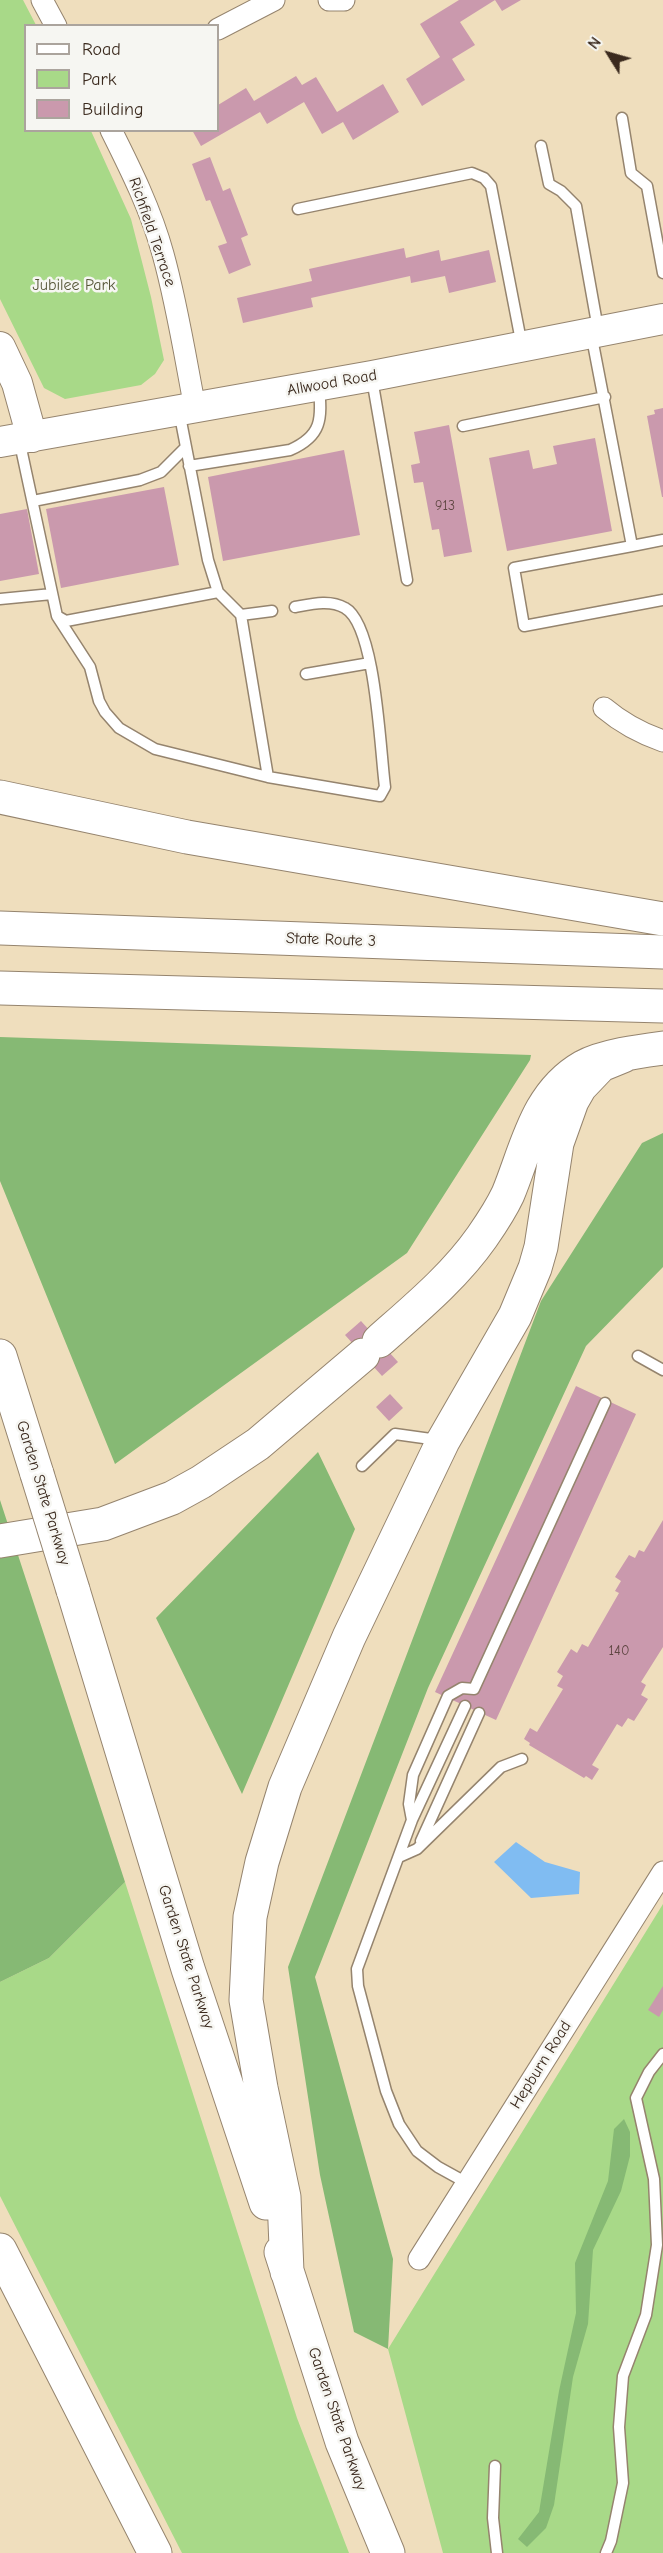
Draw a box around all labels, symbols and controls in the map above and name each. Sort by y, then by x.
legend [24,24,219,132]
north arrow [579,24,639,84]
text: N [584,34,605,53]
text: Road [82,39,121,60]
text: Park [82,69,116,90]
text: Building [82,99,144,120]
street label: Richfield Terrace [124,175,180,289]
park label: Jubilee Park [32,275,116,295]
street label: Allwood Road [286,366,378,400]
house number: 913 [435,498,455,514]
street label: State Route 3 [286,929,376,951]
street label: Garden State Parkway [12,1418,74,1568]
house number: 140 [609,1643,629,1659]
street label: Garden State Parkway [154,1883,218,2031]
street label: Hepburn Road [506,2018,576,2112]
street label: Garden State Parkway [303,2345,371,2493]

